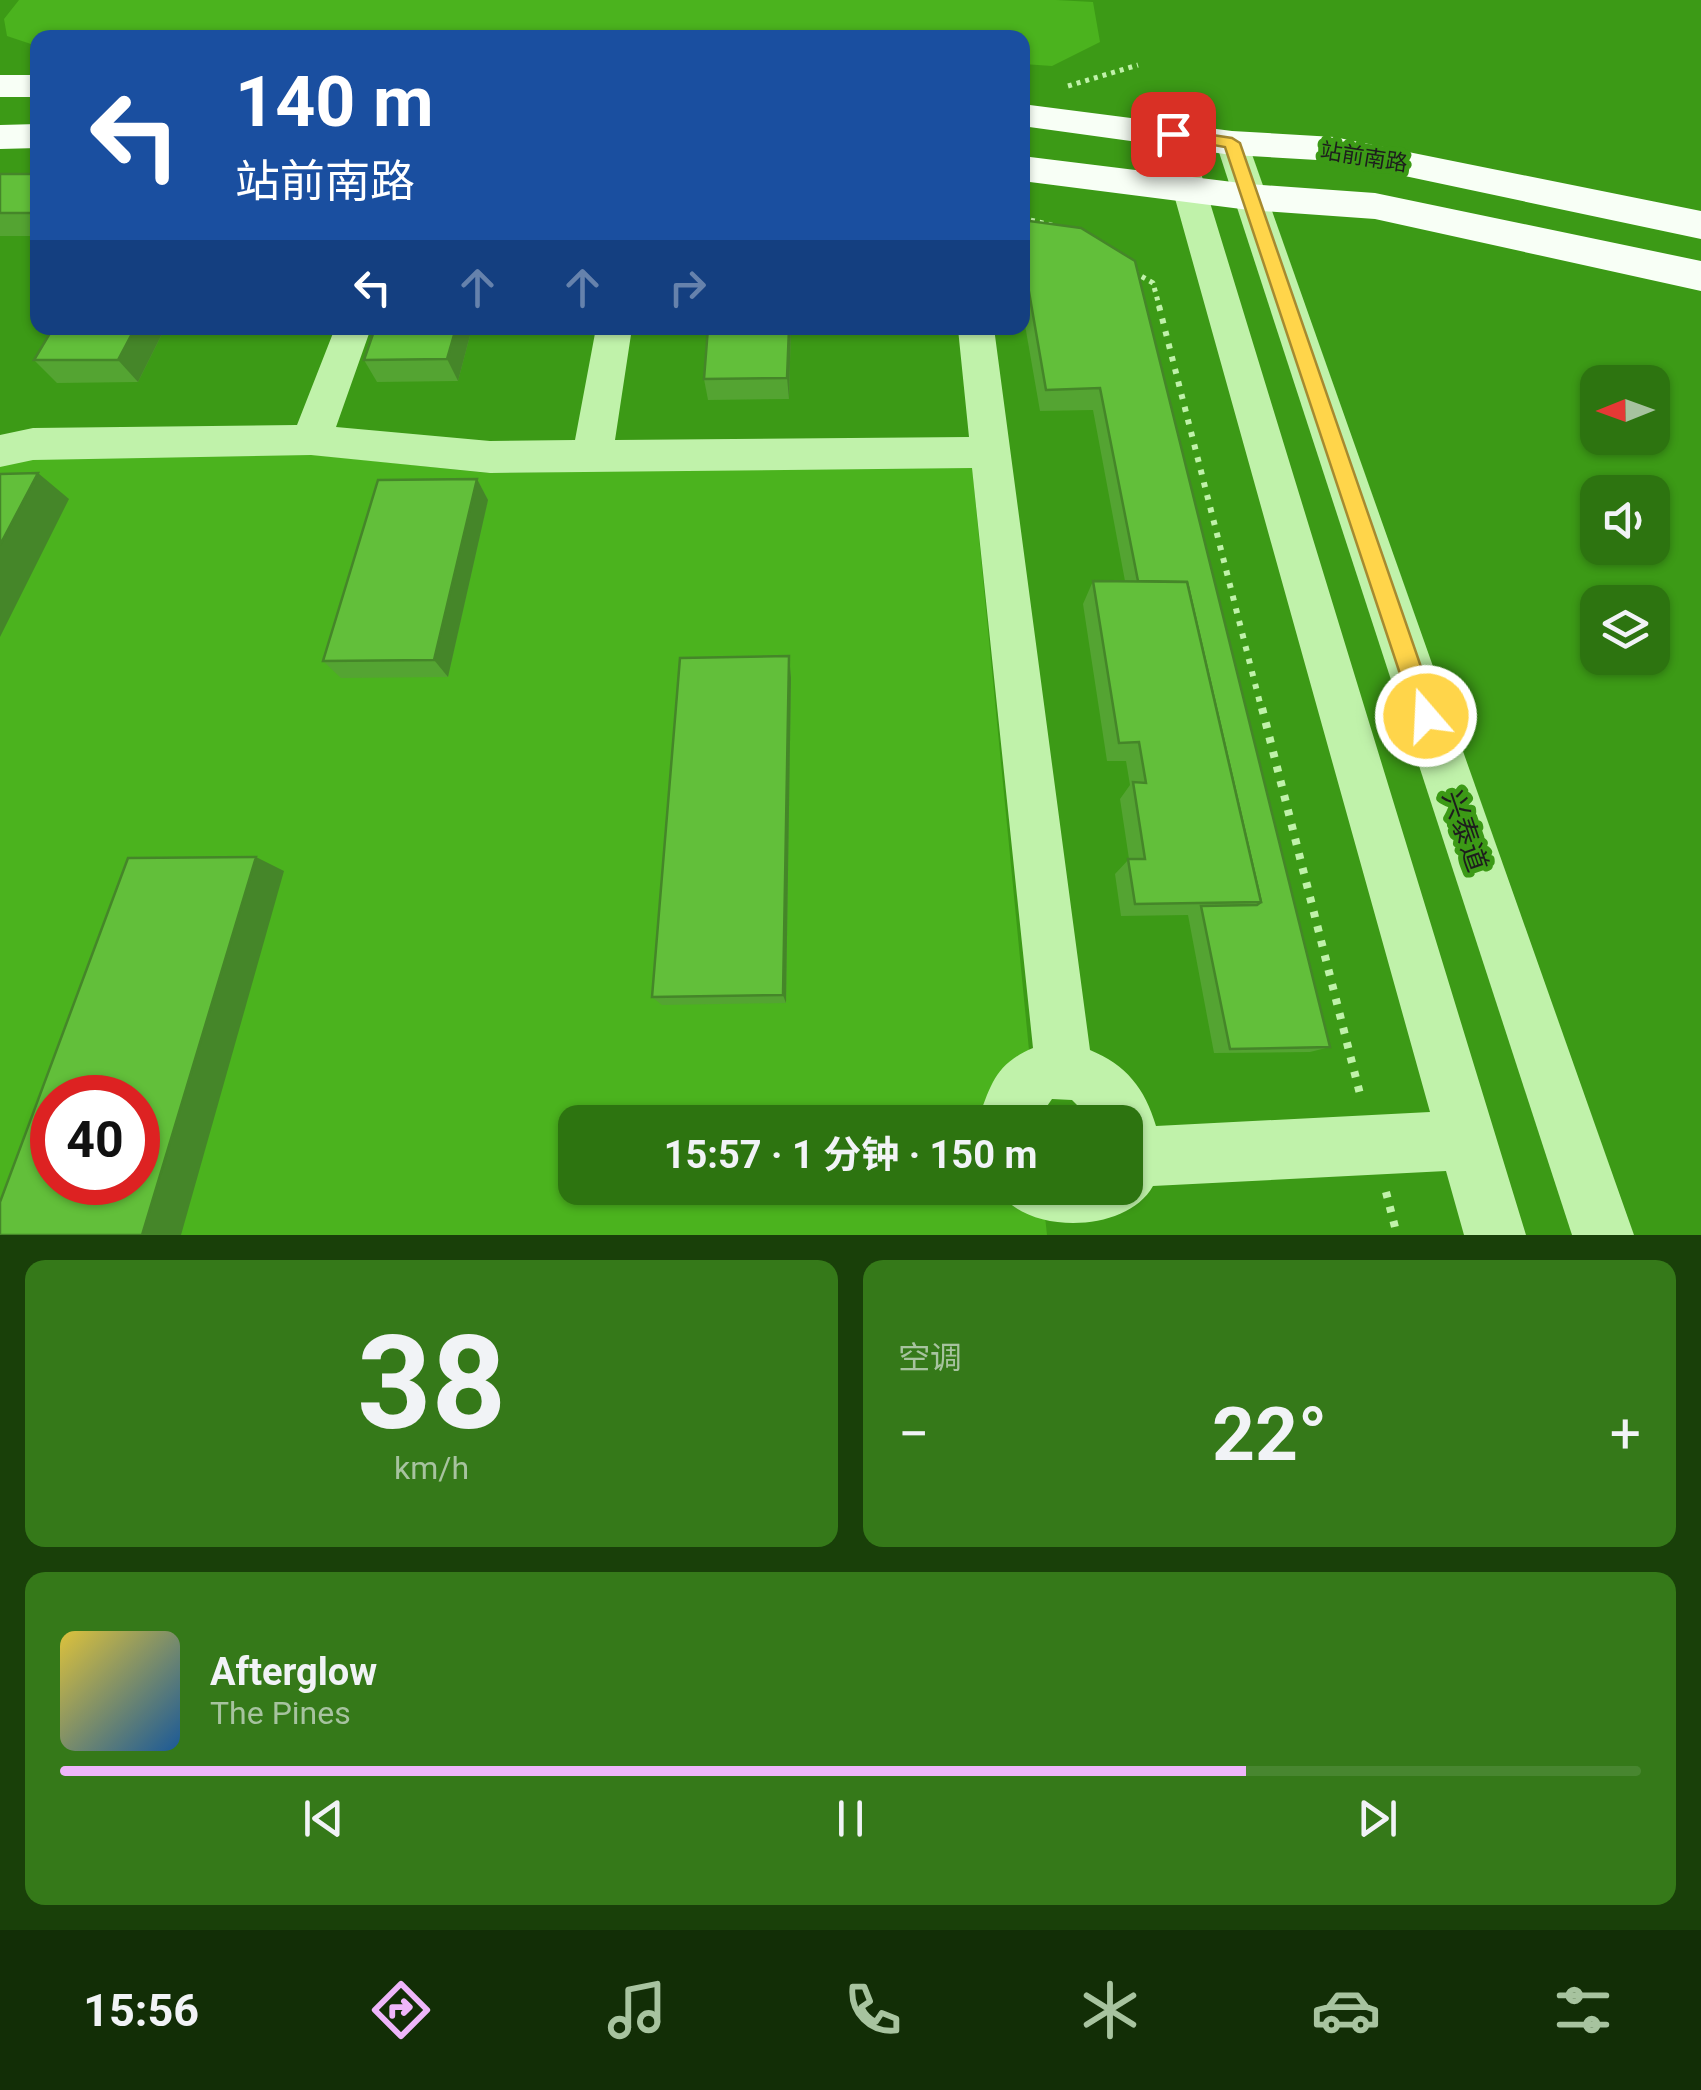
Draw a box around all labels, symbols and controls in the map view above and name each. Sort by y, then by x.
text: 140 m [235,61,434,143]
icon: left [70,70,200,200]
pin [1131,92,1216,177]
icon: arrive [1146,107,1201,162]
street label: 站前南路 [1319,138,1409,176]
text: 站前南路 [235,155,415,208]
icon: left [345,260,400,315]
icon: ahead [450,260,505,315]
icon: ahead [555,260,610,315]
icon: right [660,260,715,315]
north arrow [1580,365,1670,455]
map controls [1580,365,1670,675]
button: sound [1580,475,1670,565]
button: layers [1580,585,1670,675]
position arrow [1374,664,1478,768]
street label: 兴泰道 [1436,786,1494,876]
speed limit sign: 40 [30,1075,160,1205]
text: 15:57 · 1 分钟 · 150 m [664,1133,1037,1177]
text: 38 [357,1307,506,1460]
text: 空调 [898,1339,962,1377]
text: 22° [1212,1390,1327,1478]
text: − [898,1402,929,1466]
text: + [1610,1402,1641,1466]
text: km/h [394,1449,469,1487]
text: Afterglow [210,1650,377,1694]
text: The Pines [210,1694,351,1732]
icon: previous [296,1791,351,1846]
icon: pause [823,1791,878,1846]
icon: next [1350,1791,1405,1846]
icon: directions [366,1975,436,2045]
icon: music [602,1975,672,2045]
icon: phone [838,1975,908,2045]
icon: climate [1075,1975,1145,2045]
icon: car [1311,1975,1381,2045]
icon: filters [1548,1975,1618,2045]
text: 15:56 [83,1984,199,2037]

